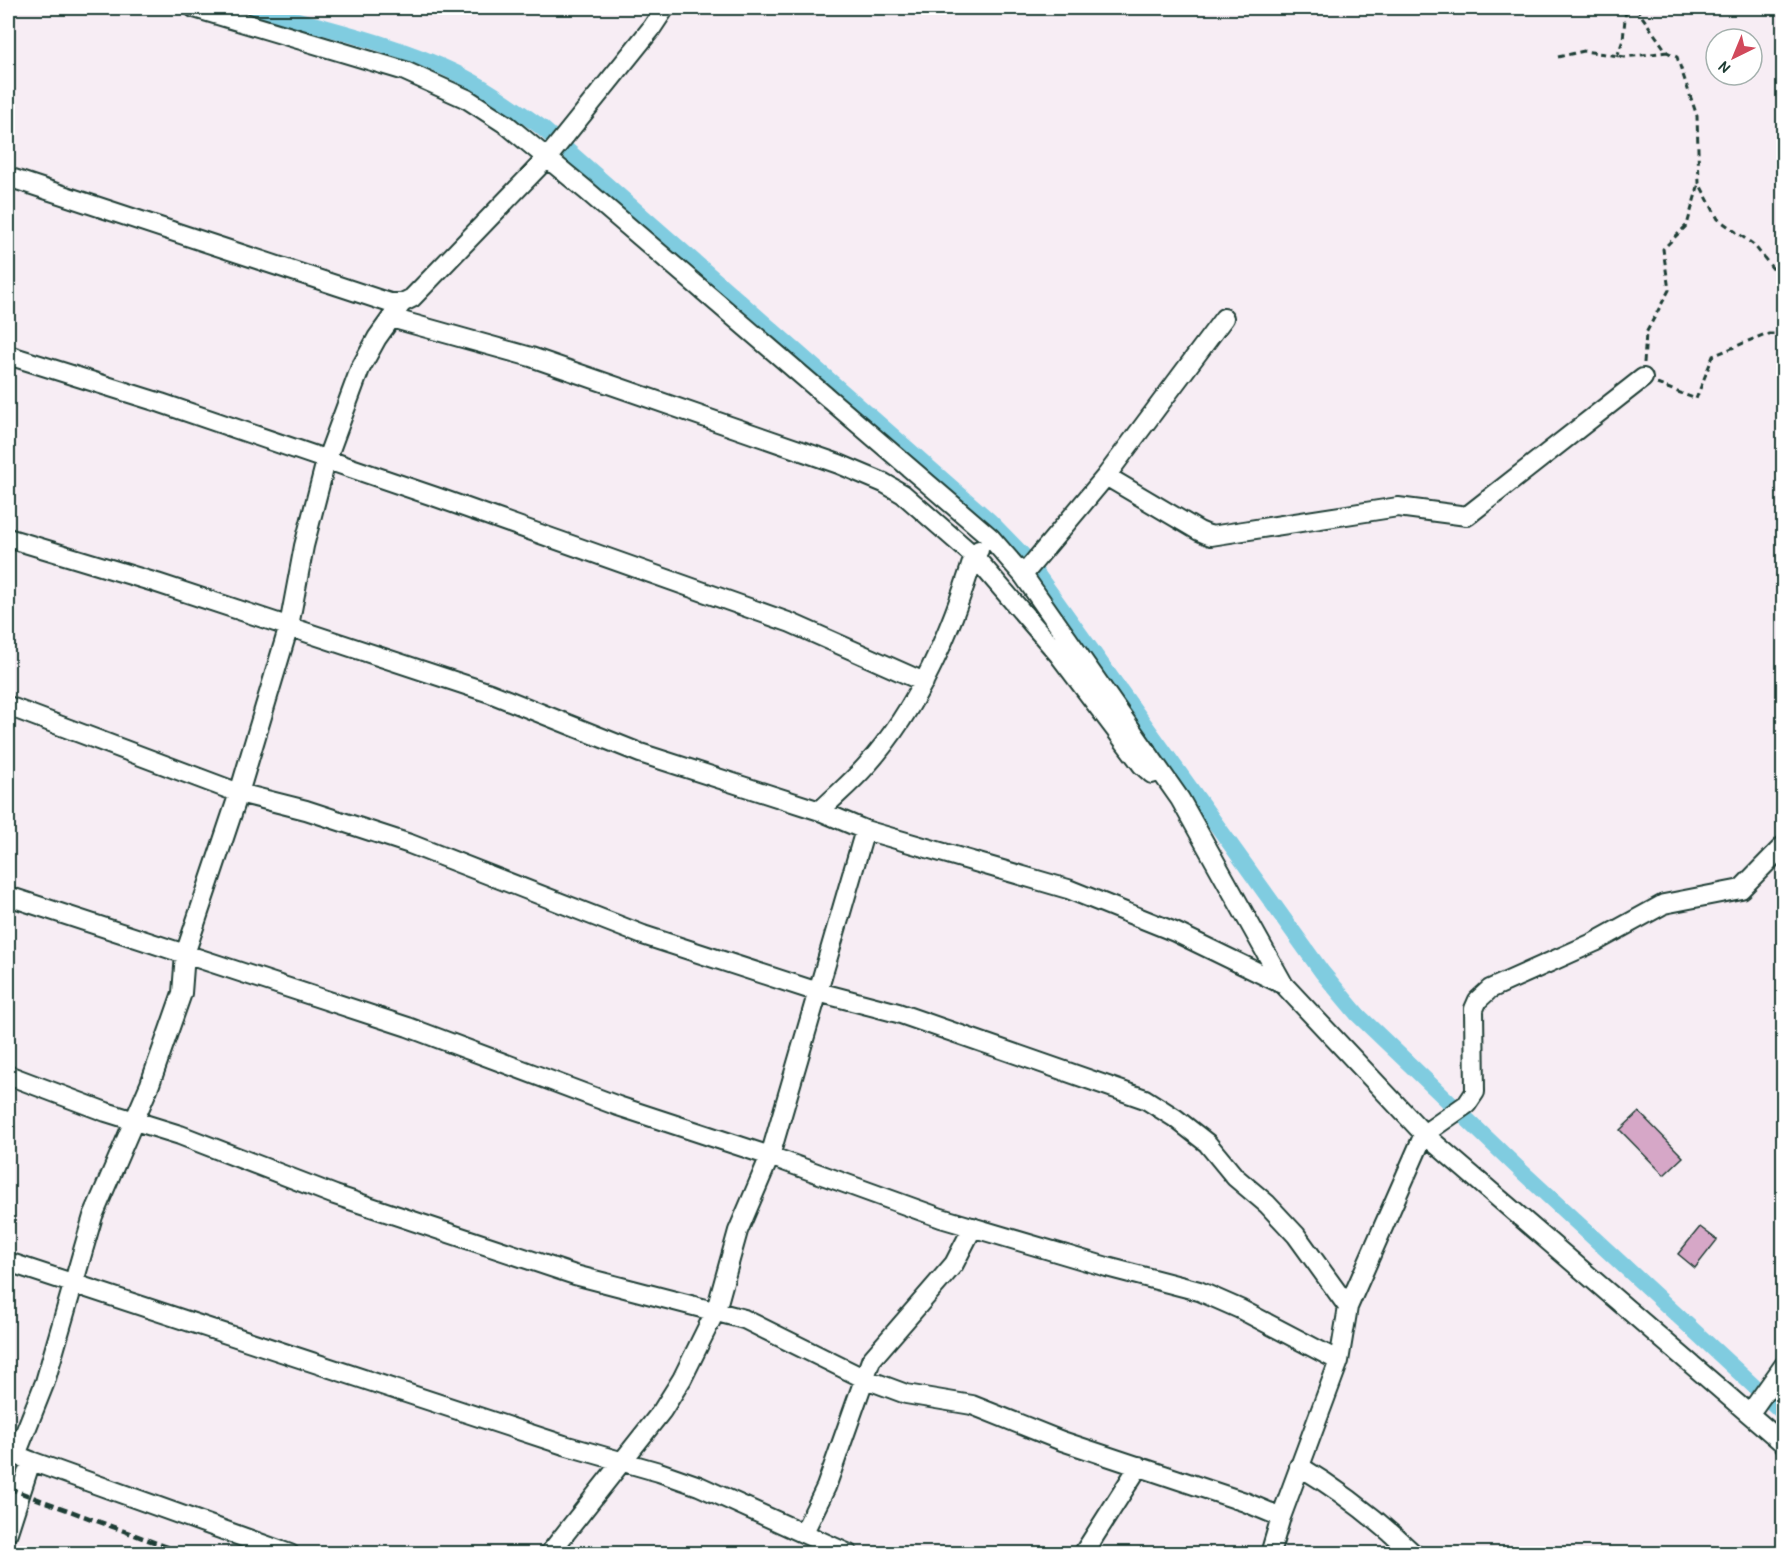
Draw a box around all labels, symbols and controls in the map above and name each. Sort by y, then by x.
north arrow [1704,27,1764,87]
text: N [1713,57,1734,79]

